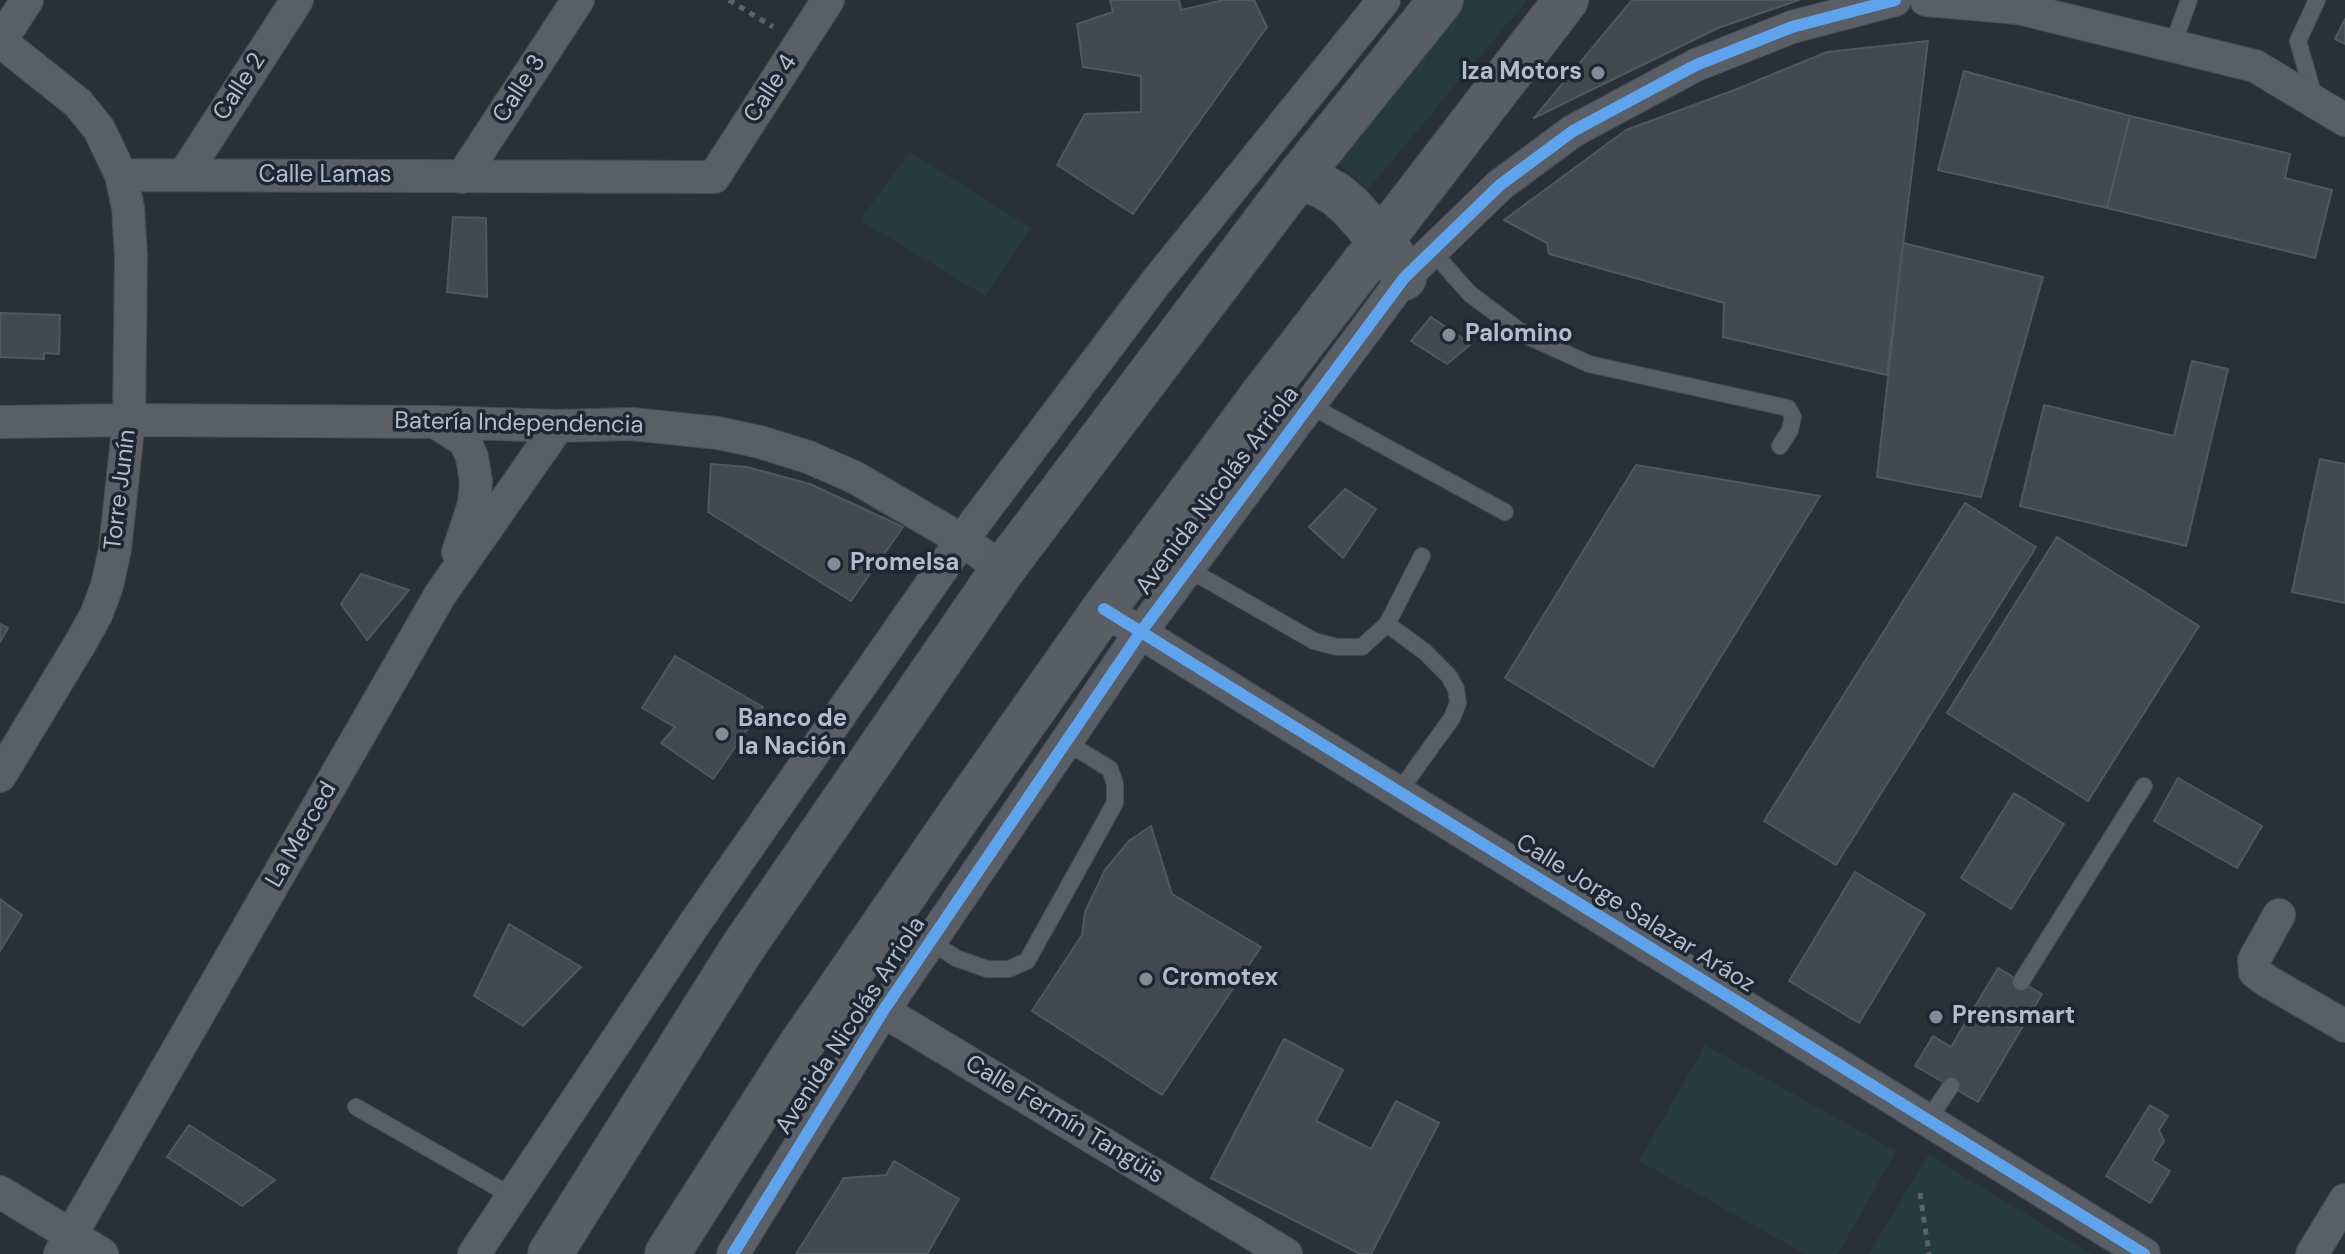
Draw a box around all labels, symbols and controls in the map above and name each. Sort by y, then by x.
street label: Calle 2 [208,48,272,126]
street label: Calle 4 [738,49,804,129]
street label: Calle 3 [487,50,553,128]
place label: Iza Motors [1461,59,1582,87]
marker: Iza Motors [1589,64,1607,82]
street label: Calle Lamas [258,162,392,190]
place label: Palomino [1465,321,1573,349]
marker: Palomino [1440,326,1458,344]
street label: Avenida Nicolás Arriola [1130,381,1306,601]
street label: Batería Independencia [394,407,644,441]
street label: Torre Junín [99,428,143,552]
place label: Promelsa [850,550,959,578]
marker: Promelsa [825,555,843,573]
place label: Banco de la Nación [738,706,847,762]
marker: Banco de la Nación [713,725,731,743]
street label: La Merced [260,777,344,893]
street label: Calle Jorge Salazar Aráoz [1510,829,1760,999]
street label: Avenida Nicolás Arriola [770,912,932,1140]
place label: Cromotex [1162,965,1278,993]
marker: Cromotex [1137,970,1155,988]
place label: Prensmart [1952,1003,2075,1031]
marker: Prensmart [1927,1008,1945,1026]
street label: Calle Fermín Tangüis [960,1049,1168,1191]

